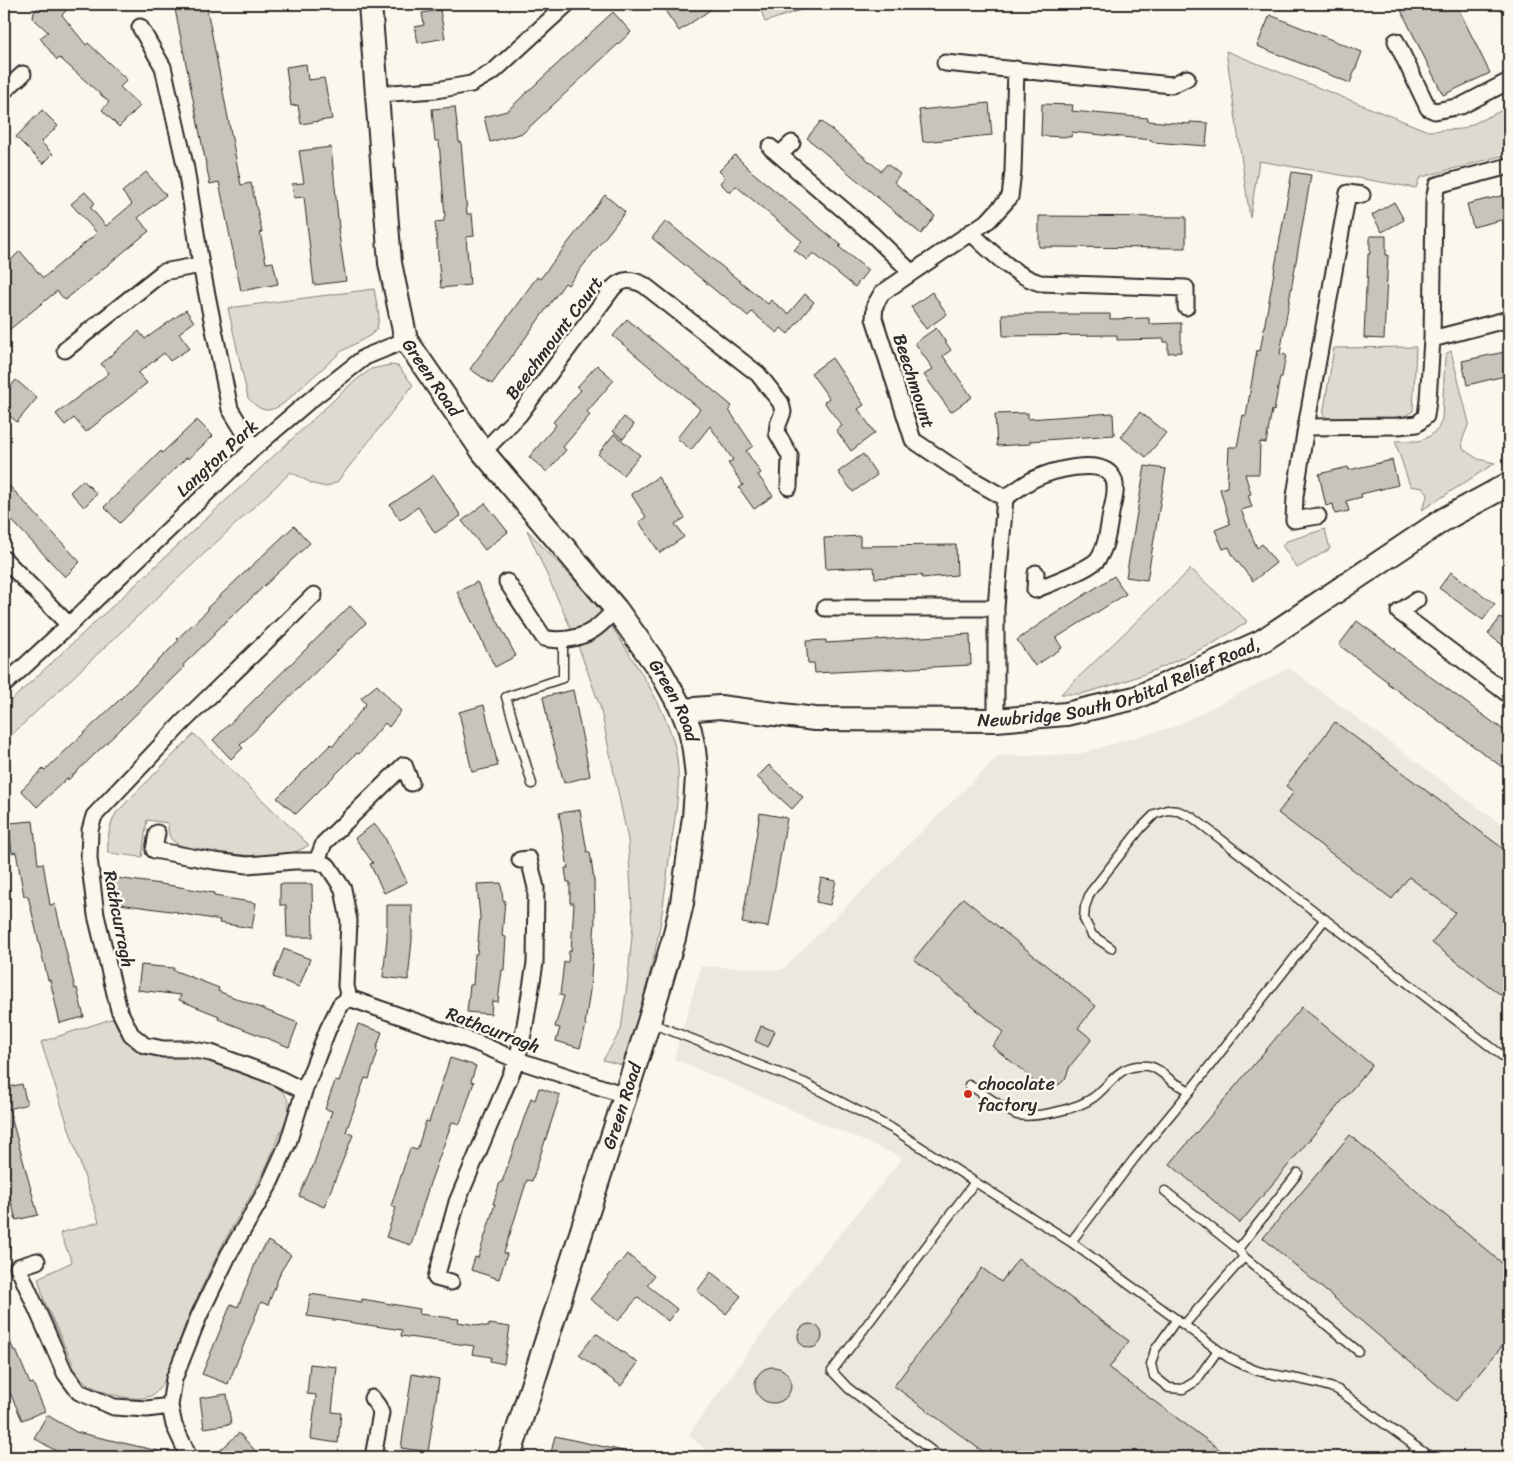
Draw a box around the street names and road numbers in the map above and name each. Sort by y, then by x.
street label: Beechmount Court [497,269,611,407]
street label: Beechmount [884,329,944,433]
street label: Green Road [393,331,471,425]
street label: Langton Park [168,411,266,505]
street label: Newbridge South Orbital Relief Road, [978,628,1265,736]
street label: Green Road [640,652,708,746]
street label: Rathcurragh [94,868,144,970]
street label: Rathcurragh [441,997,545,1063]
street label: Green Road [593,1057,652,1154]

